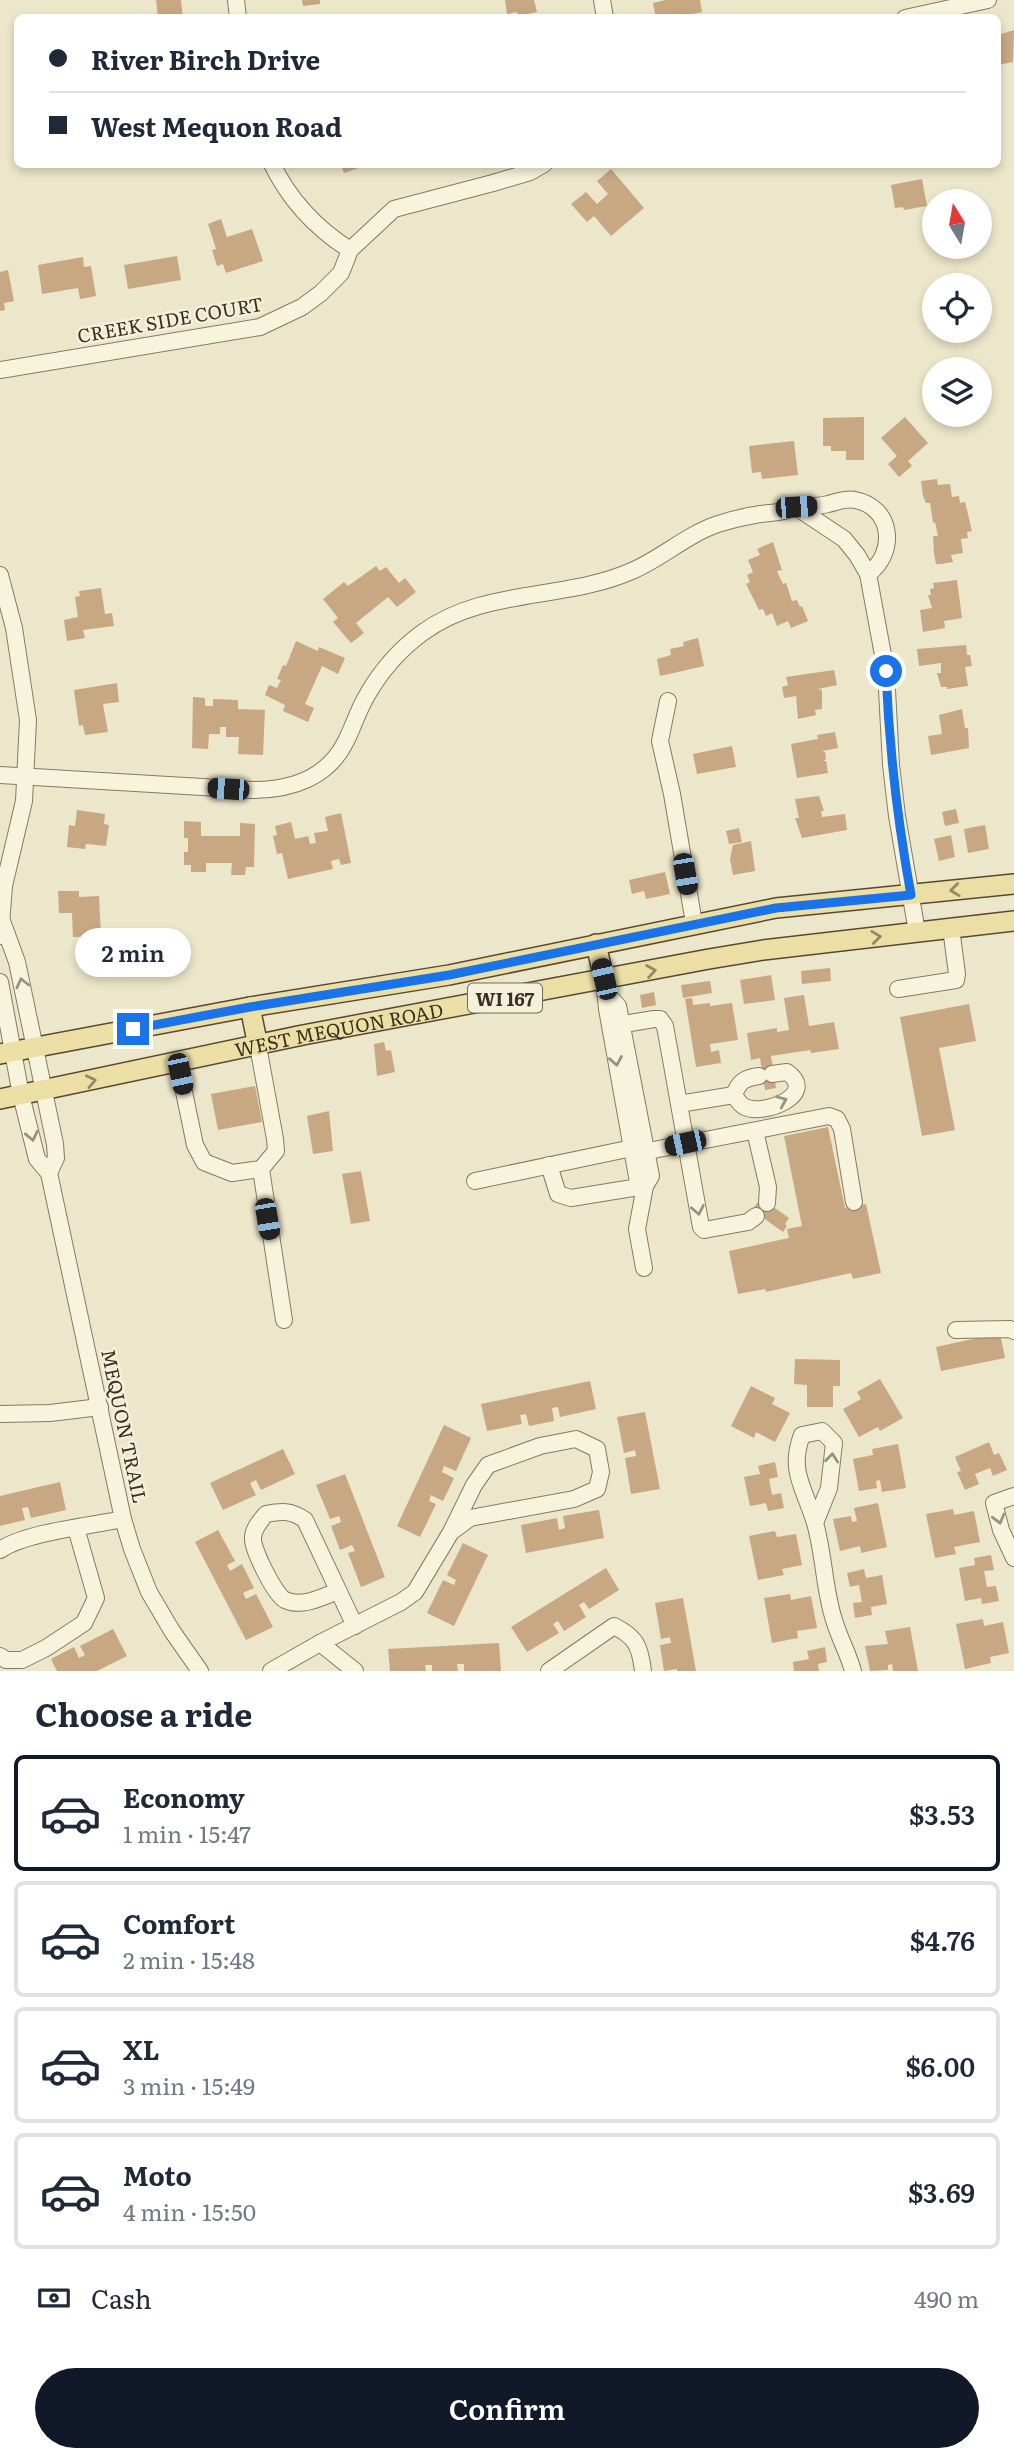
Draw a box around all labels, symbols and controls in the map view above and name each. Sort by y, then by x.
text: River Birch Drive [91,39,320,78]
text: West Mequon Road [91,106,342,145]
north arrow [922,189,992,259]
map controls [922,189,992,427]
button: locate [922,273,992,343]
street label: CREEK SIDE COURT [75,289,265,349]
button: layers [922,357,992,427]
car [775,495,818,519]
route start [870,655,902,687]
car [207,777,250,801]
car [672,851,699,897]
one-way arrow [949,883,961,898]
callout: 2 min [75,928,191,976]
one-way arrow [870,930,881,945]
text: 2 min [101,935,165,969]
car [590,956,619,1002]
one-way arrow [645,964,657,979]
one-way arrow [16,977,30,989]
road number: WI 167 [468,984,542,1013]
street label: WEST MEQUON ROAD [232,995,445,1063]
route end [117,1013,149,1045]
car [166,1051,195,1097]
one-way arrow [608,1055,623,1067]
one-way arrow [85,1074,97,1089]
one-way arrow [775,1095,787,1109]
car [663,1128,708,1158]
one-way arrow [24,1130,38,1142]
car [254,1196,281,1242]
one-way arrow [690,1204,705,1216]
street label: MEQUON TRAIL [95,1346,155,1506]
one-way arrow [824,1452,839,1463]
one-way arrow [990,1513,1005,1525]
text: Choose a ride [35,1689,252,1737]
text: Economy [123,1777,245,1816]
icon: car [39,1782,102,1845]
text: $3.53 [909,1794,975,1833]
text: 1 min · 15:47 [123,1816,251,1850]
text: Comfort [123,1903,235,1942]
icon: car [39,1908,102,1971]
text: $4.76 [910,1920,975,1959]
text: 2 min · 15:48 [123,1942,255,1976]
text: XL [123,2029,160,2068]
icon: car [39,2034,102,2097]
text: $6.00 [905,2046,975,2085]
text: 3 min · 15:49 [123,2068,255,2102]
text: Moto [123,2155,192,2194]
icon: car [39,2160,102,2223]
text: $3.69 [908,2172,975,2211]
text: 4 min · 15:50 [123,2194,256,2228]
text: Cash [91,2278,152,2317]
icon: cash [35,2279,73,2317]
text: 490 m [914,2281,979,2315]
button: Confirm [35,2368,979,2448]

